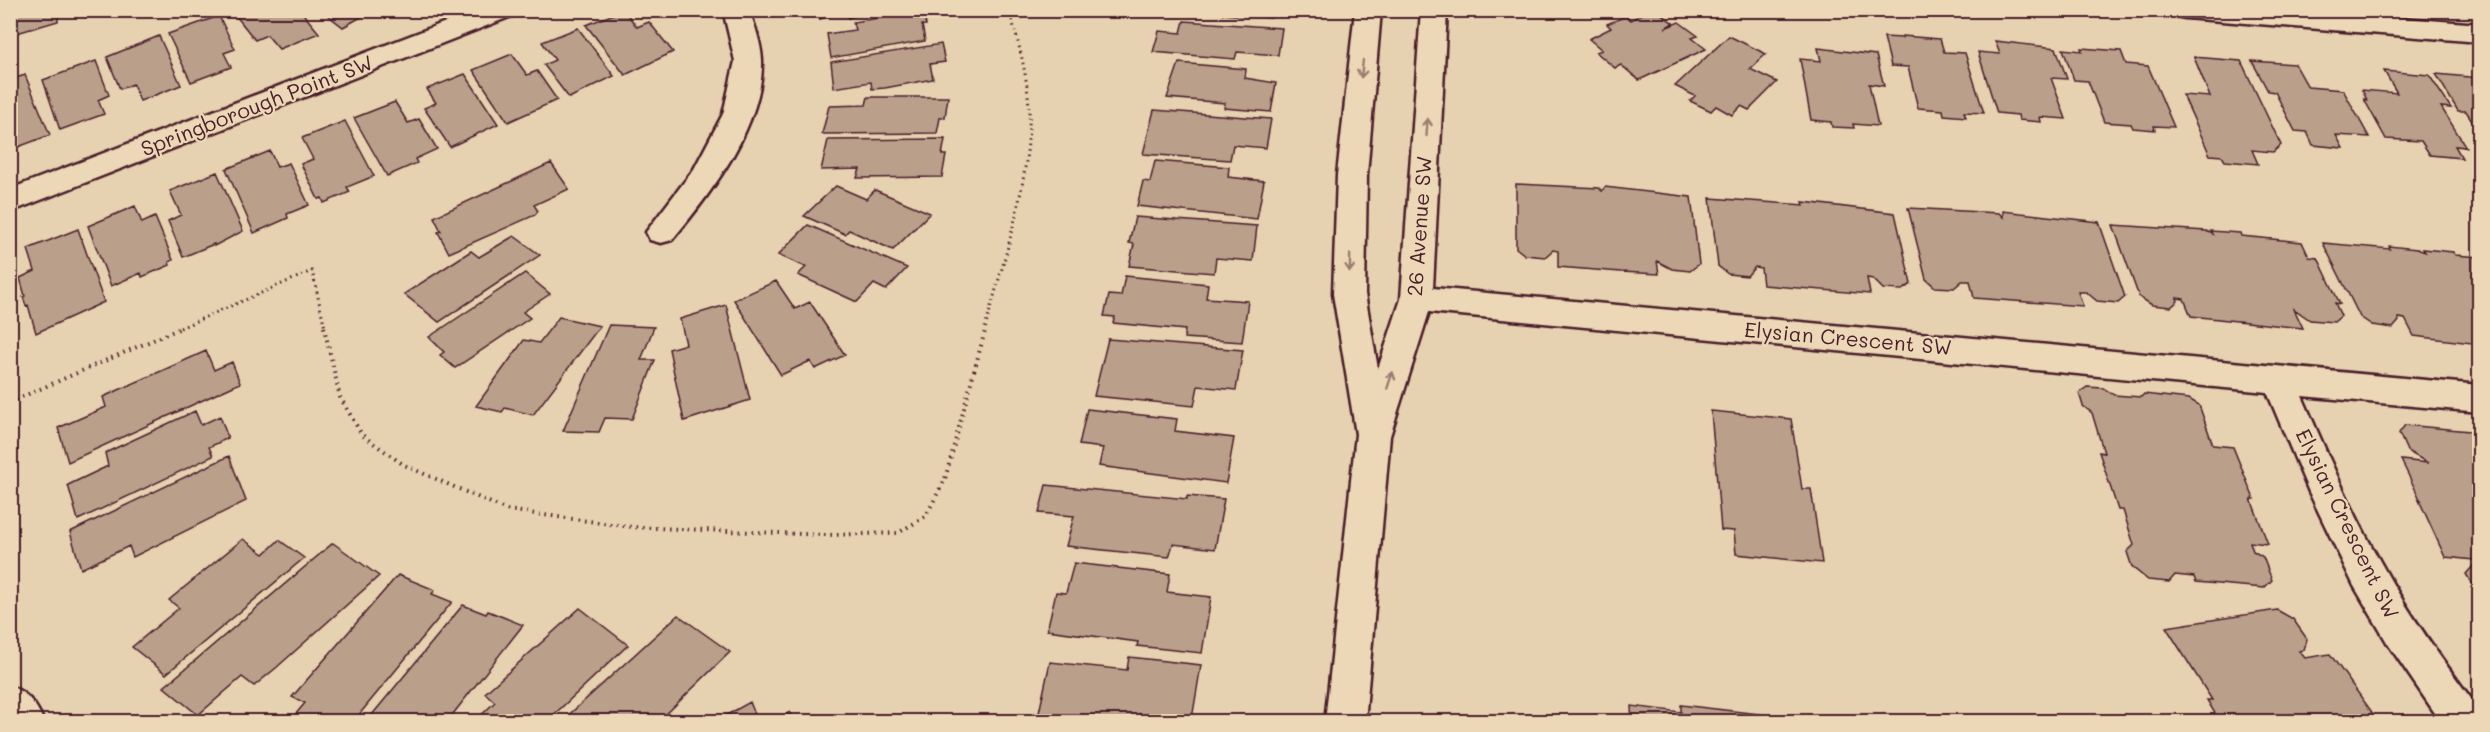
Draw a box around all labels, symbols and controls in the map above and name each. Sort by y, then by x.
street label: Springborough Point SW [137,48,376,161]
one-way arrow [1356,58,1367,78]
one-way arrow [1422,117,1433,137]
street label: 26 Avenue SW [1400,155,1437,297]
one-way arrow [1344,253,1355,273]
street label: Elysian Crescent SW [1743,315,1953,360]
one-way arrow [1386,371,1397,390]
street label: Elysian Crescent SW [2291,424,2406,623]

